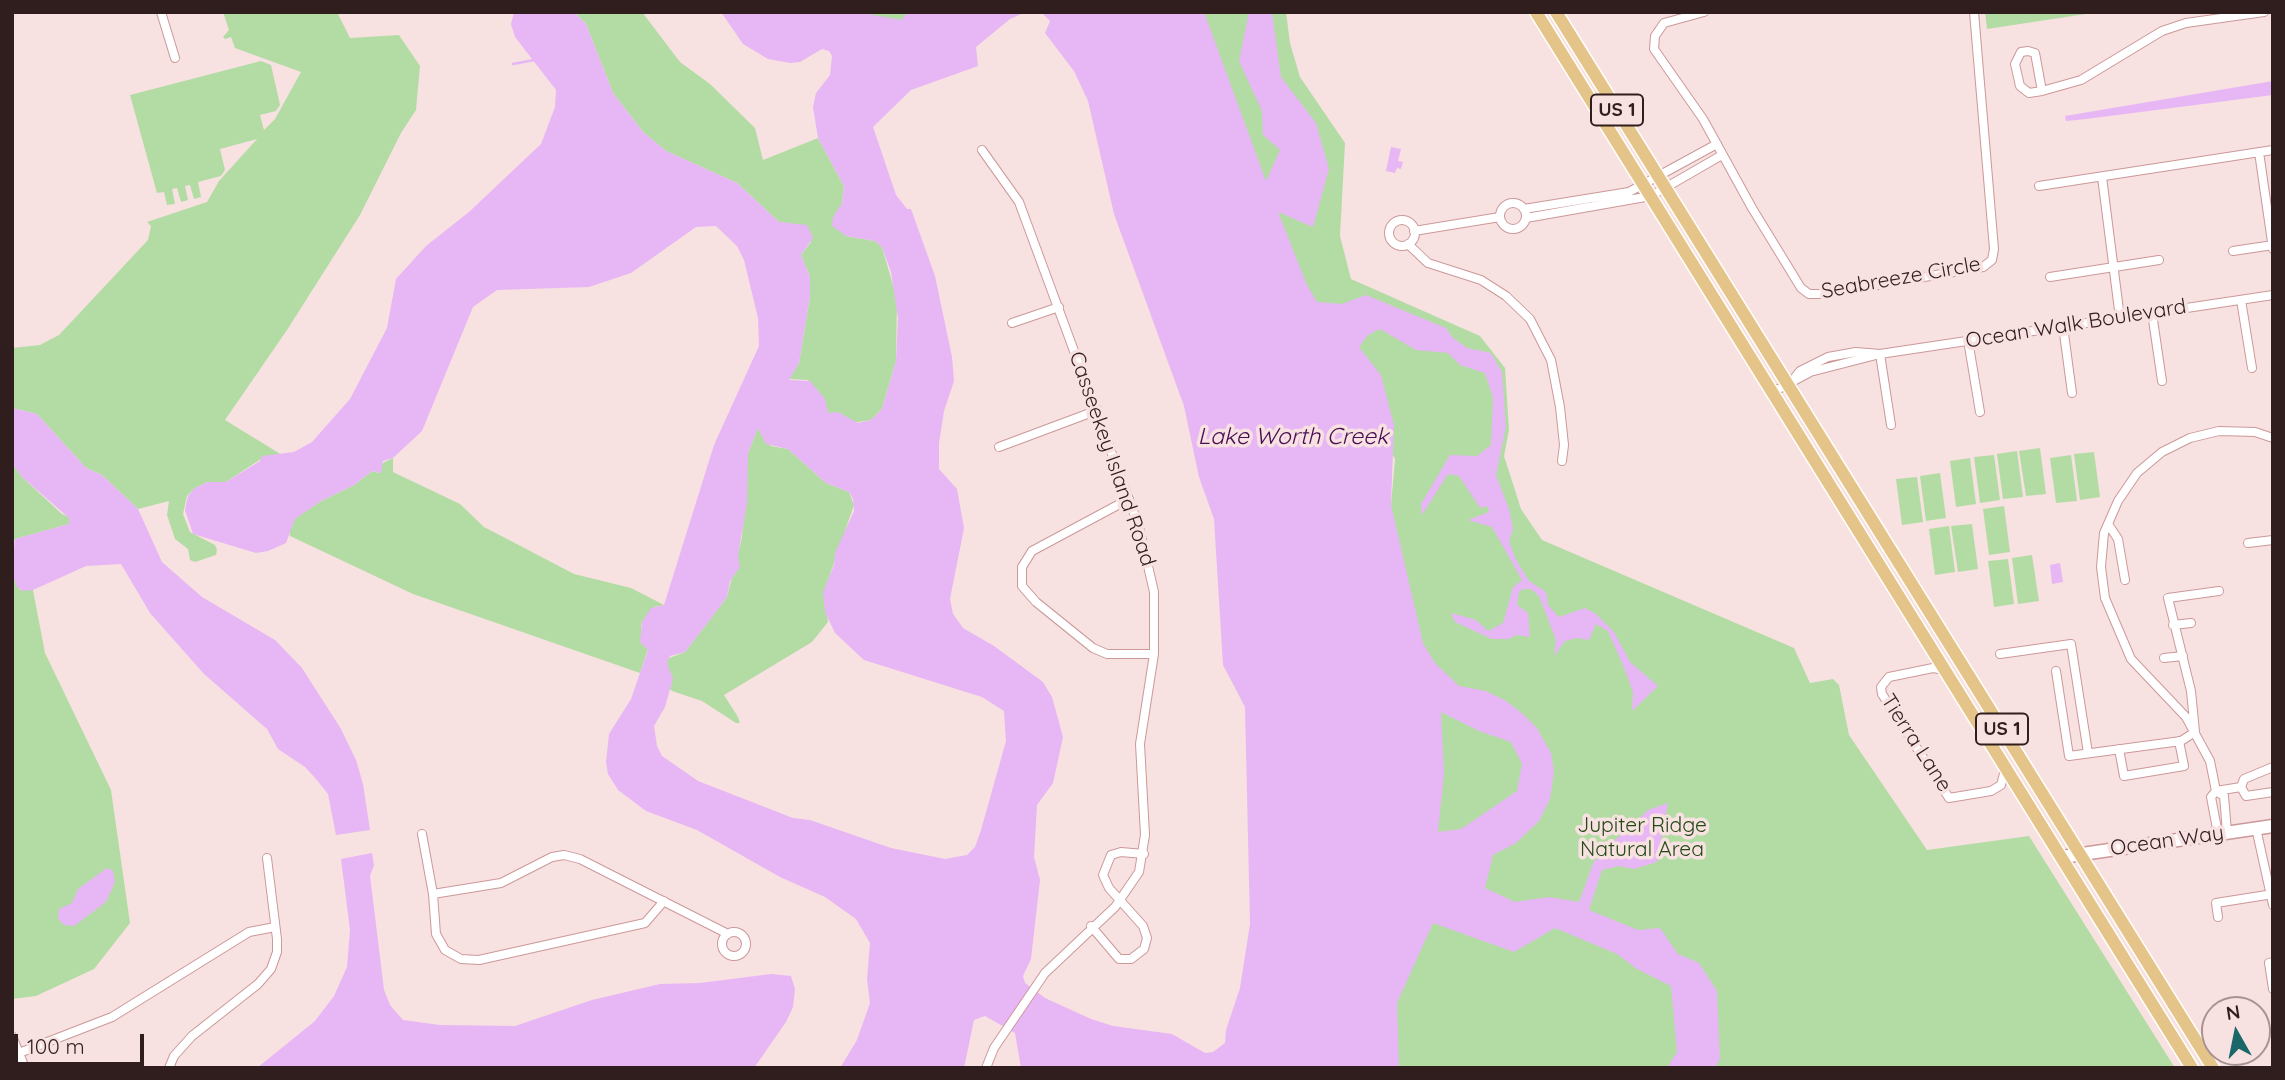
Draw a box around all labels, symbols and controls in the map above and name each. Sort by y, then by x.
road number: US 1 [1591,94,1643,125]
street label: Seabreeze Circle [1819,252,1983,304]
street label: Ocean Walk Boulevard [1964,294,2188,354]
street label: Casseekey Island Road [1063,348,1161,570]
water label: Lake Worth Creek [1198,423,1388,451]
street label: Tierra Lane [1875,689,1957,797]
road number: US 1 [1976,714,2028,744]
park label: Jupiter Ridge Natural Area [1577,813,1707,863]
street label: Ocean Way [2109,821,2225,861]
north arrow [2201,996,2271,1066]
text: N [2224,999,2242,1025]
scale bar [18,1020,147,1064]
text: 100 m [27,1033,85,1059]

